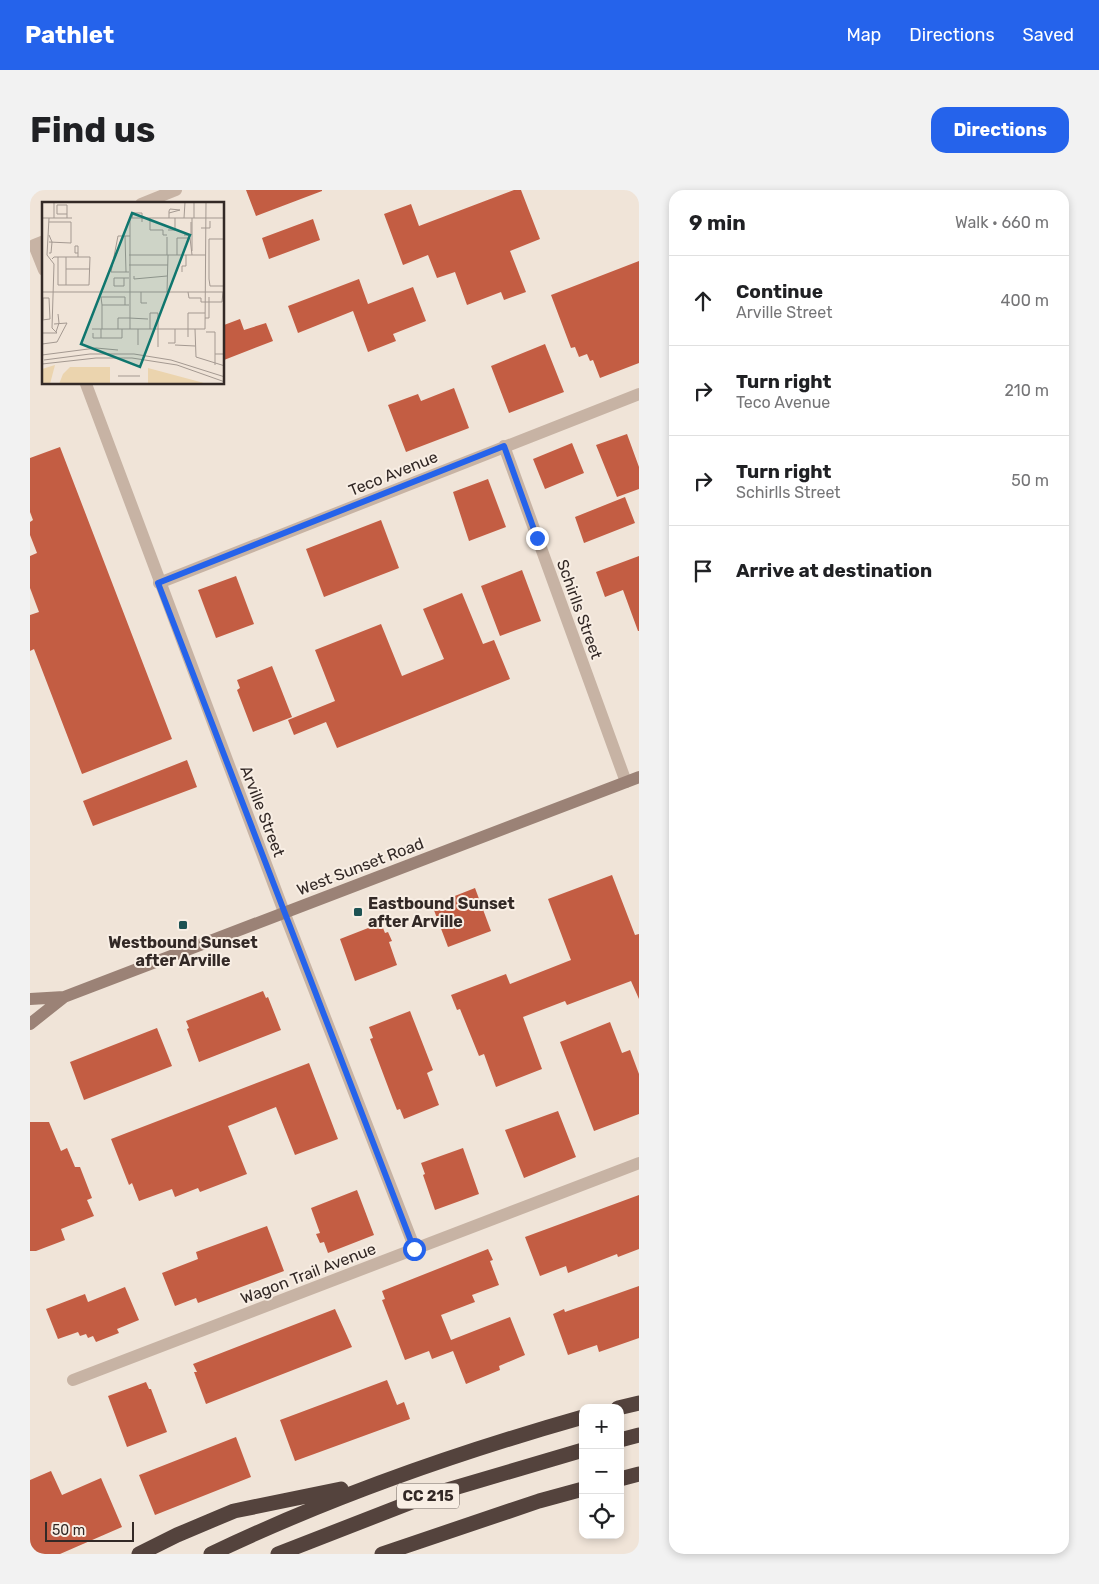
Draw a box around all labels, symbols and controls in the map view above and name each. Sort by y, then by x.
text: Pathlet [25,21,114,49]
text: Map [846,24,881,46]
text: Directions [909,24,995,46]
text: Saved [1023,24,1074,46]
button: Directions [931,107,1069,153]
text: Find us [30,109,155,151]
inset map [42,202,225,385]
text: 9 min [689,210,746,235]
text: Walk · 660 m [955,213,1049,232]
text: Continue [736,280,823,303]
icon: ahead [689,287,717,315]
text: 400 m [1001,291,1049,310]
text: Arville Street [736,303,832,322]
text: Turn right [736,370,831,393]
icon: right [689,377,717,405]
text: 210 m [1004,381,1049,400]
text: Teco Avenue [736,393,830,412]
street label: Teco Avenue [346,447,440,500]
text: Turn right [736,460,831,483]
icon: right [689,467,717,495]
text: 50 m [1011,471,1049,490]
text: Schirlls Street [736,483,841,502]
route end [526,527,549,550]
street label: Schirlls Street [553,557,606,662]
icon: arrive [689,557,717,585]
text: Arrive at destination [736,559,932,582]
street label: Arville Street [236,763,289,860]
street label: West Sunset Road [294,834,426,899]
place label: Eastbound Sunset after Arville [368,894,515,931]
marker: Eastbound Sunset after Arville [352,906,364,918]
marker: Westbound Sunset after Arville [177,919,189,931]
place label: Westbound Sunset after Arville [108,933,258,970]
route start [403,1238,426,1261]
street label: Wagon Trail Avenue [238,1239,378,1308]
map controls [579,1404,624,1539]
button: + [579,1404,624,1449]
button: − [579,1449,624,1494]
road number: CC 215 [397,1484,459,1508]
button: locate [579,1494,624,1539]
scale bar [45,1519,134,1542]
text: 50 m [52,1522,85,1539]

